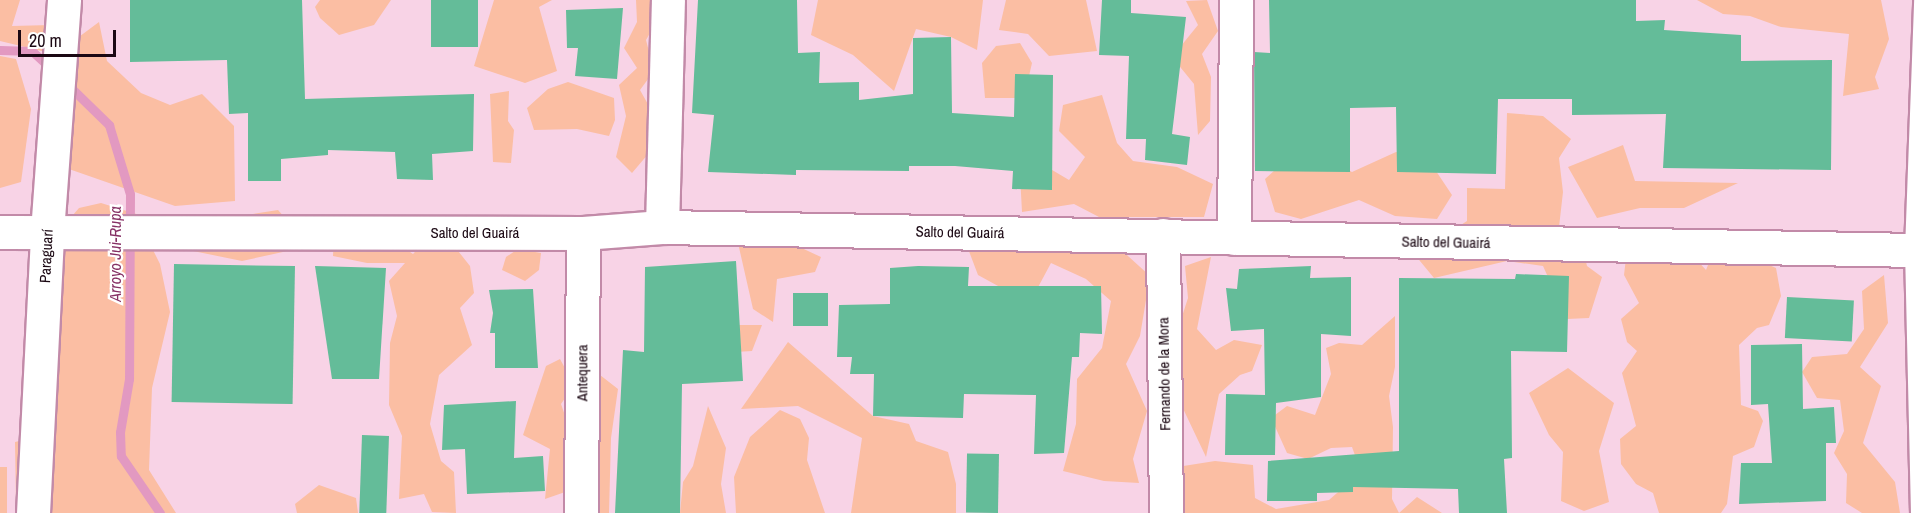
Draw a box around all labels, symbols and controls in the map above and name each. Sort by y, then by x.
scale bar [21,18,118,56]
text: 20 m [29,28,62,53]
water label: Arroyo Jui-Rupa [105,206,125,302]
street label: Salto del Guairá [915,222,1005,242]
street label: Salto del Guairá [431,224,519,242]
street label: Paraguarí [36,229,56,283]
street label: Salto del Guairá [1401,232,1491,252]
street label: Fernando de la Mora [1154,317,1174,431]
street label: Antequera [573,345,591,401]

